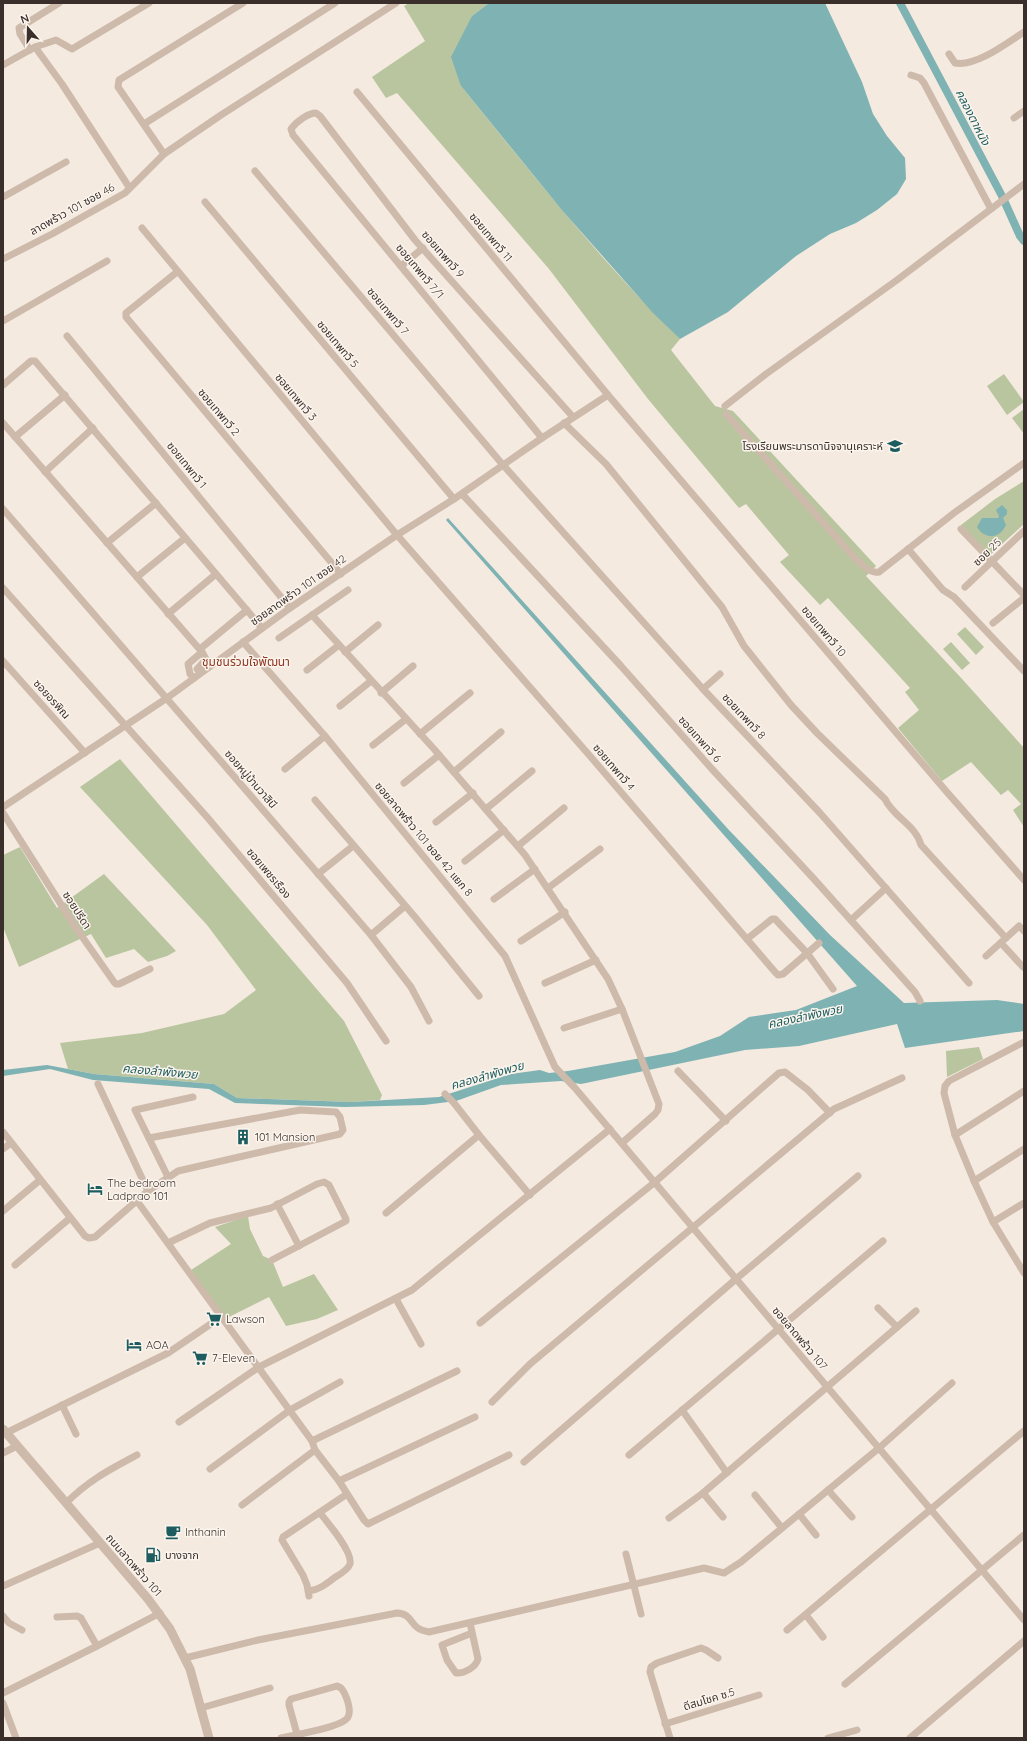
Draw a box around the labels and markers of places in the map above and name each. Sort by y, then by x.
school or university icon: โรงเรียนพระมารดานิจจานุเคราะห์ [886,437,904,455]
place label: โรงเรียนพระมารดานิจจานุเคราะห์ [743,439,883,453]
building icon: 101 Mansion [234,1128,252,1146]
place label: 101 Mansion [255,1130,315,1144]
place label: The bedroom Ladprao 101 [107,1176,176,1203]
hotel icon: The bedroom Ladprao 101 [86,1180,104,1198]
supermarket icon: Lawson [205,1310,223,1328]
place label: Lawson [226,1312,265,1326]
hotel icon: AOA [125,1336,143,1354]
place label: AOA [146,1338,169,1352]
supermarket icon: 7-Eleven [191,1349,209,1367]
place label: 7-Eleven [212,1351,255,1365]
cafe icon: Inthanin [164,1523,182,1541]
place label: Inthanin [185,1525,226,1539]
fuel station icon: บางจาก [144,1546,162,1564]
place label: บางจาก [165,1548,199,1562]

